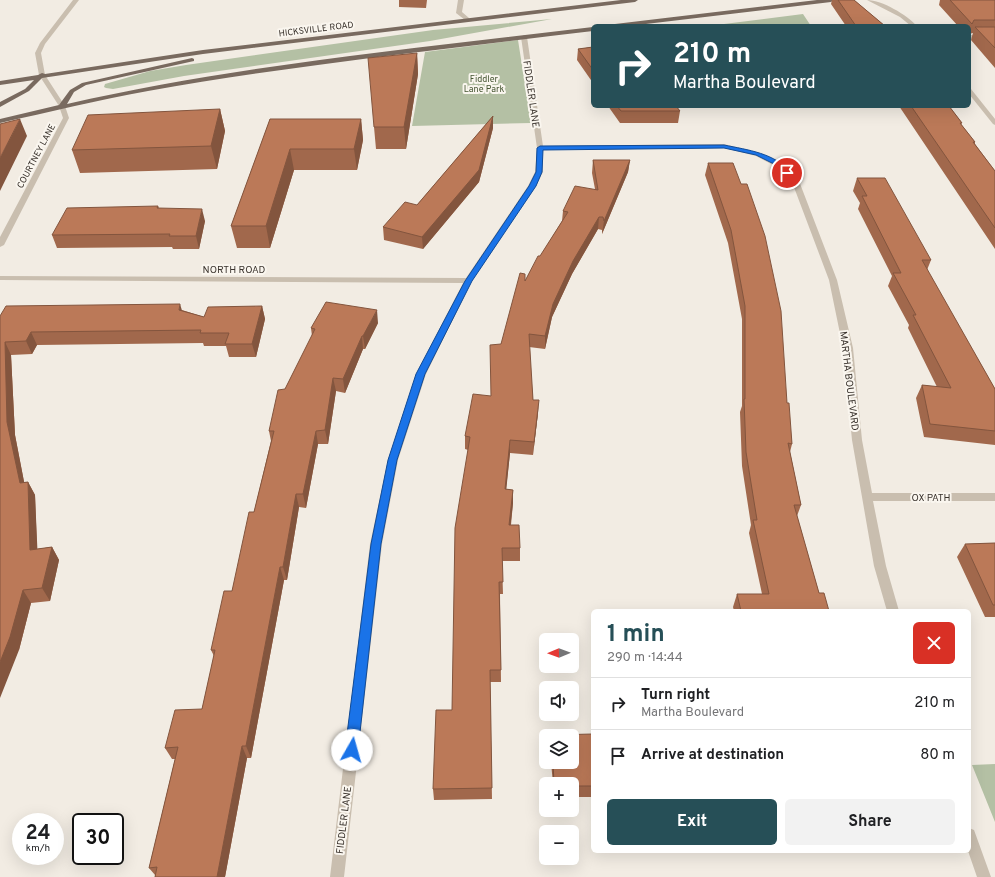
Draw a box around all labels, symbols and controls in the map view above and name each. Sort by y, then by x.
street label: HICKSVILLE ROAD [278,19,354,40]
text: 210 m [673,37,751,73]
icon: right [607,40,659,92]
street label: FIDDLER LANE [519,60,542,129]
text: Martha Boulevard [673,72,816,95]
park label: Fiddler Lane Park [464,74,505,95]
street label: COURTNEY LANE [15,122,58,190]
pin [770,156,804,190]
icon: arrive [776,162,798,184]
street label: NORTH ROAD [203,264,266,277]
street label: MARTHA BOULEVARD [836,331,861,432]
street label: OX PATH [911,492,951,505]
text: 1 min [607,620,665,650]
button: close [913,622,955,664]
north arrow [539,633,579,673]
map controls [539,633,579,865]
text: 290 m · 14:44 [607,650,683,666]
button: sound [539,681,579,721]
text: Turn right [641,686,710,705]
icon: right [607,693,629,715]
text: 210 m [914,694,955,713]
text: Martha Boulevard [641,705,744,721]
position arrow [331,729,373,771]
button: layers [539,729,579,769]
icon: arrive [607,745,629,767]
text: Arrive at destination [641,746,784,765]
text: 80 m [920,746,955,765]
button: + [539,777,579,817]
street label: FIDDLER LANE [334,786,355,855]
button: Exit [607,799,777,845]
button: Share [785,799,955,845]
speed limit sign: 30 [72,813,124,865]
text: 24 [25,821,51,847]
button: − [539,825,579,865]
text: km/h [26,842,50,855]

